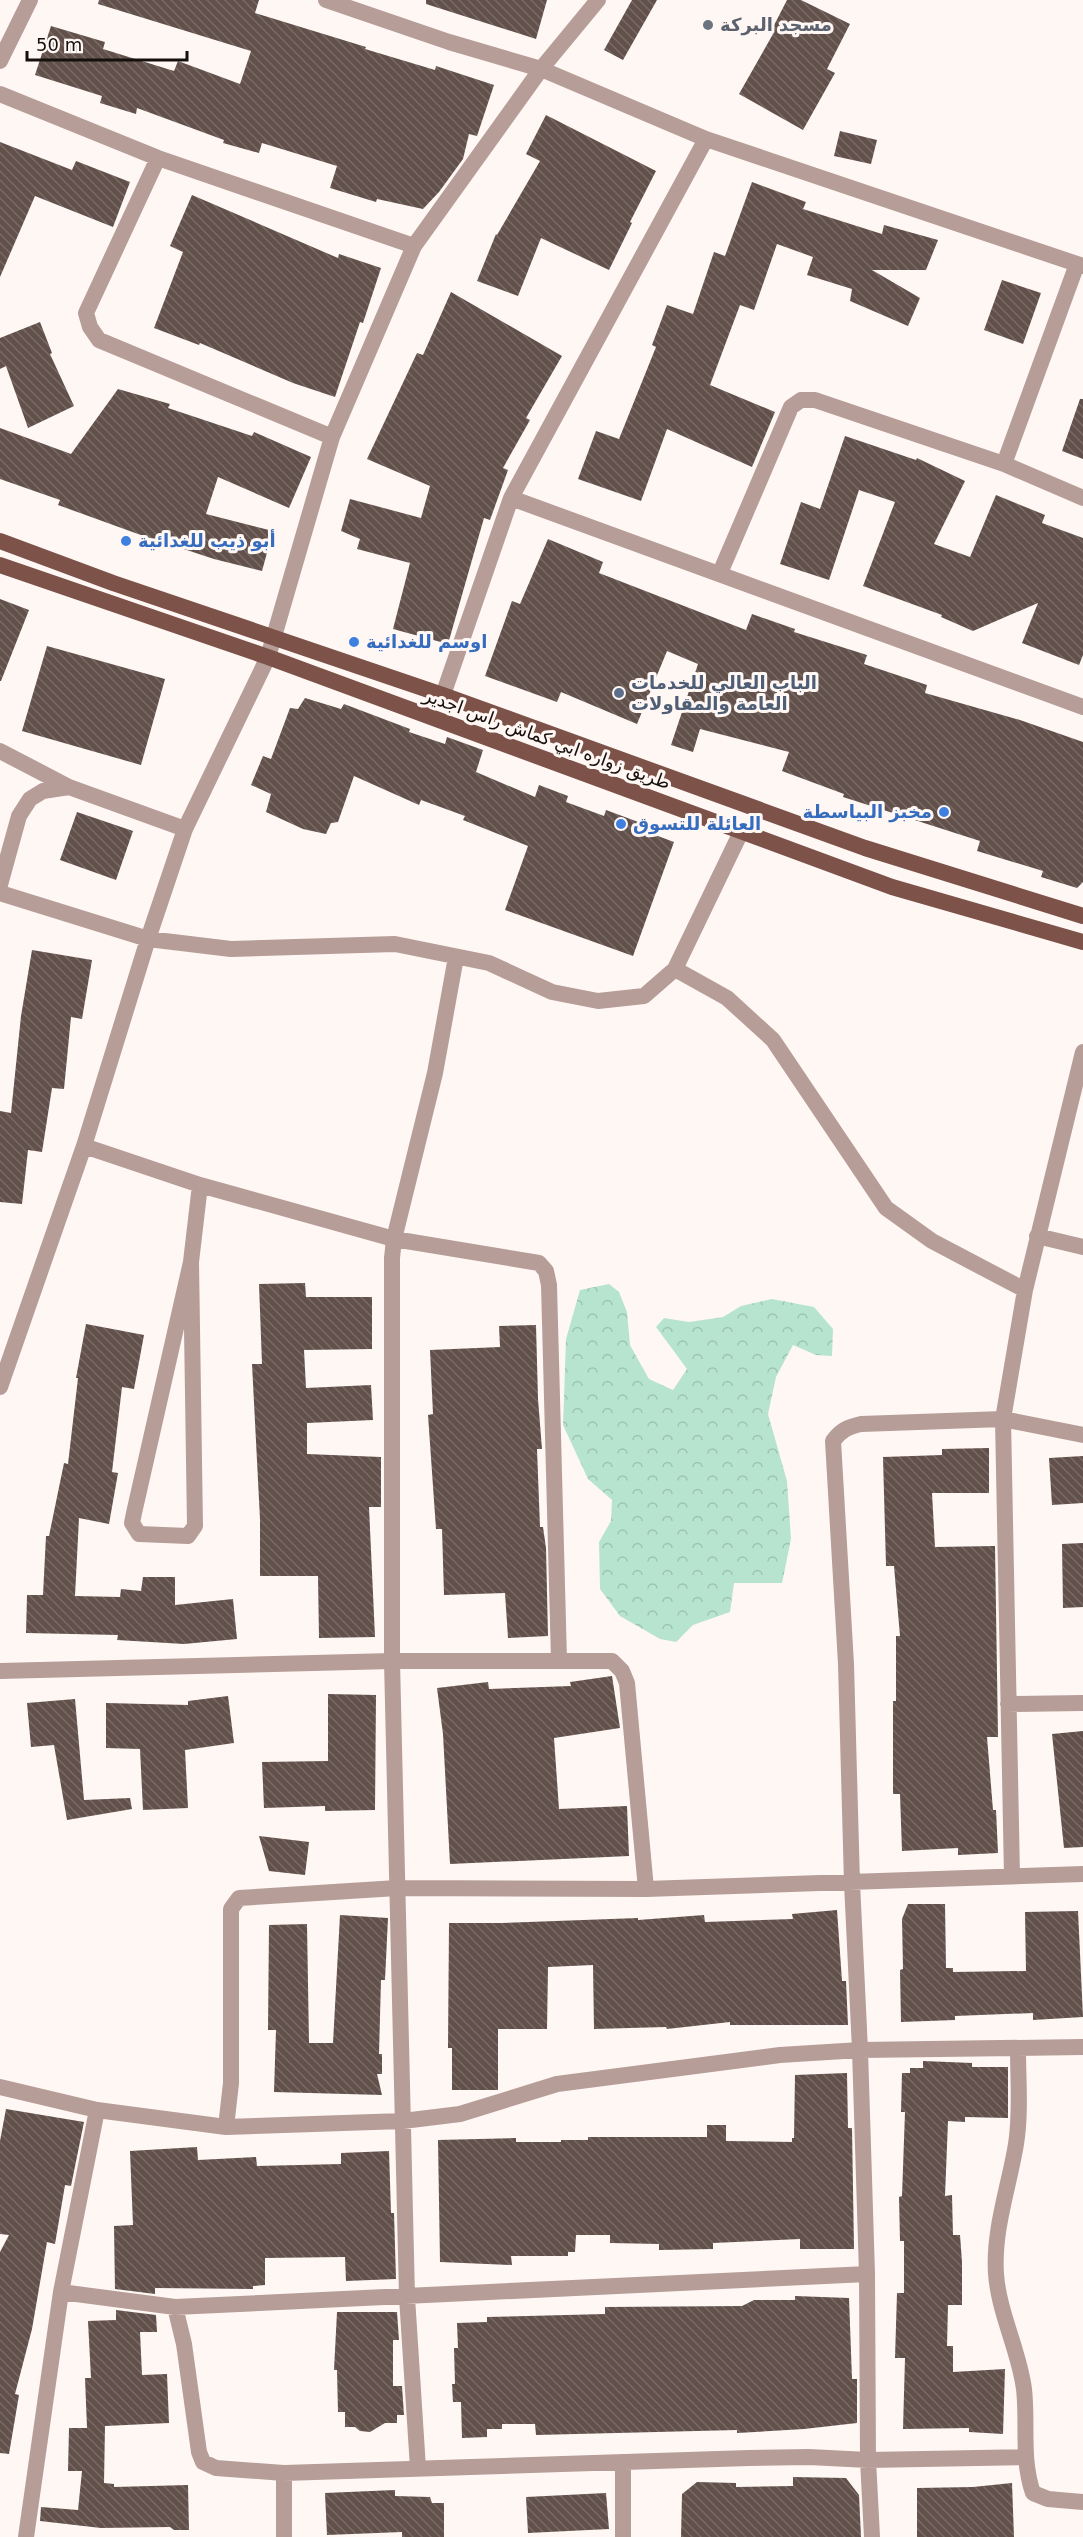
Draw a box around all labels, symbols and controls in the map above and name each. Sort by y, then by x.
place label: مسجد البركة [720,14,832,36]
marker: مسجد البركة [701,18,715,32]
scale bar [27,24,188,62]
text: 50 m [36,34,82,55]
place label: أبو ذيب للغدائية [138,529,276,552]
marker: أبو ذيب للغدائية [119,534,133,548]
place label: اوسم للغدائية [366,631,487,653]
marker: اوسم للغدائية [347,635,361,649]
place label: الباب العالي للخدمات العامة والمقاولات [631,672,817,715]
street label: طريق زواره ابي كماش راس اجدير [420,684,673,794]
marker: الباب العالي للخدمات العامة والمقاولات [612,686,626,700]
place label: مخبز البياسطة [803,801,932,823]
marker: مخبز البياسطة [937,805,951,819]
place label: العائلة للتسوق [633,813,761,835]
marker: العائلة للتسوق [614,817,628,831]

